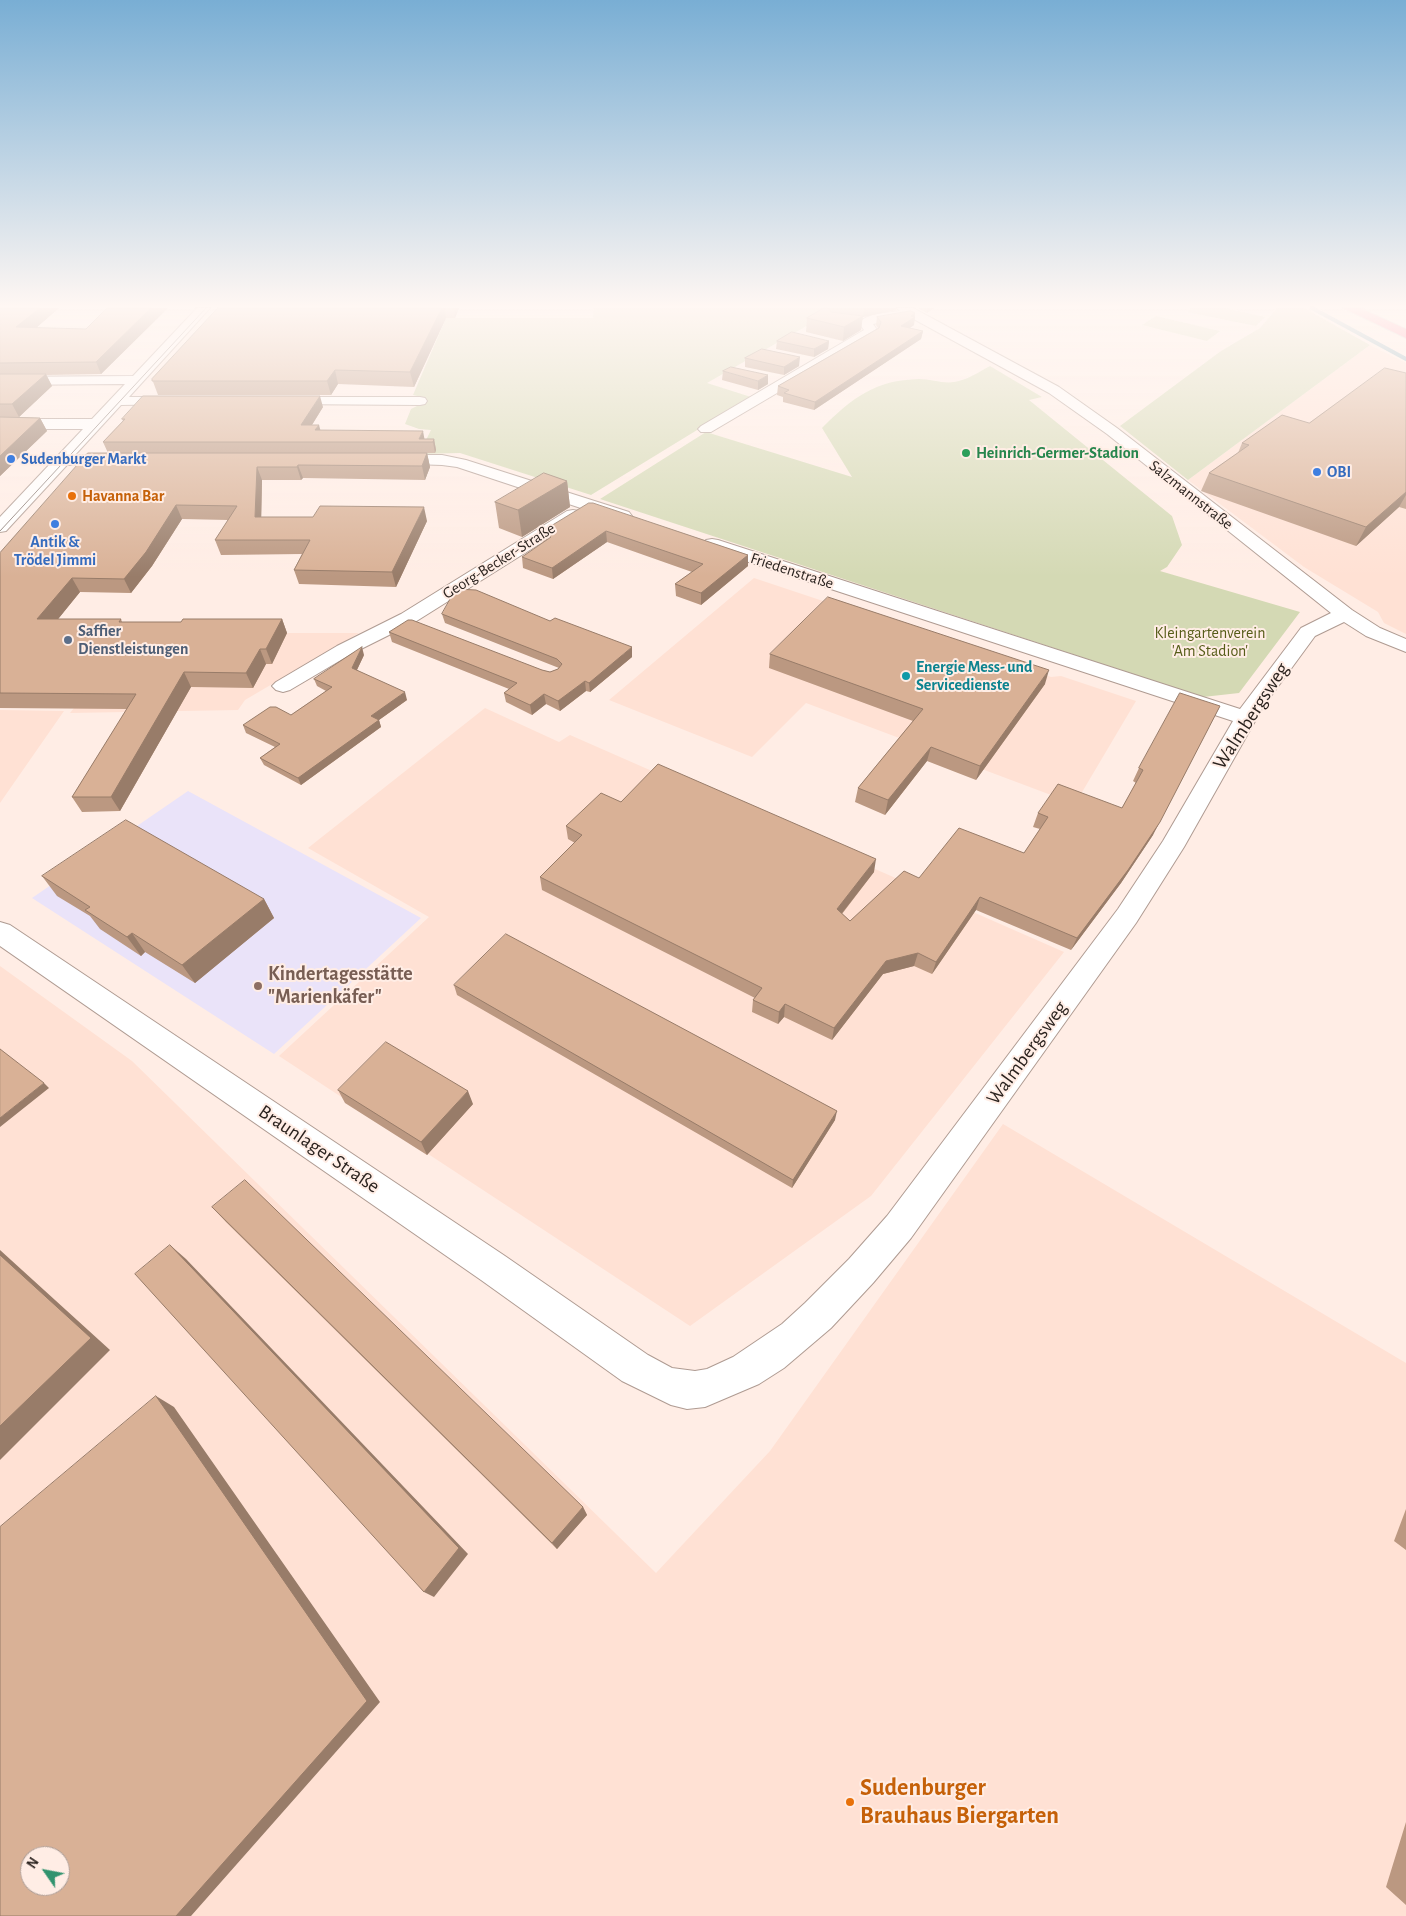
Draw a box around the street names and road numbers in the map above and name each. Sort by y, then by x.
street label: Salzmannstraße [1145,456,1237,534]
street label: Georg-Becker-Straße [439,519,559,603]
street label: Friedenstraße [748,549,836,593]
street label: Walmbergsweg [1208,658,1294,774]
street label: Walmbergsweg [981,997,1073,1109]
street label: Braunlager Straße [254,1100,384,1198]

